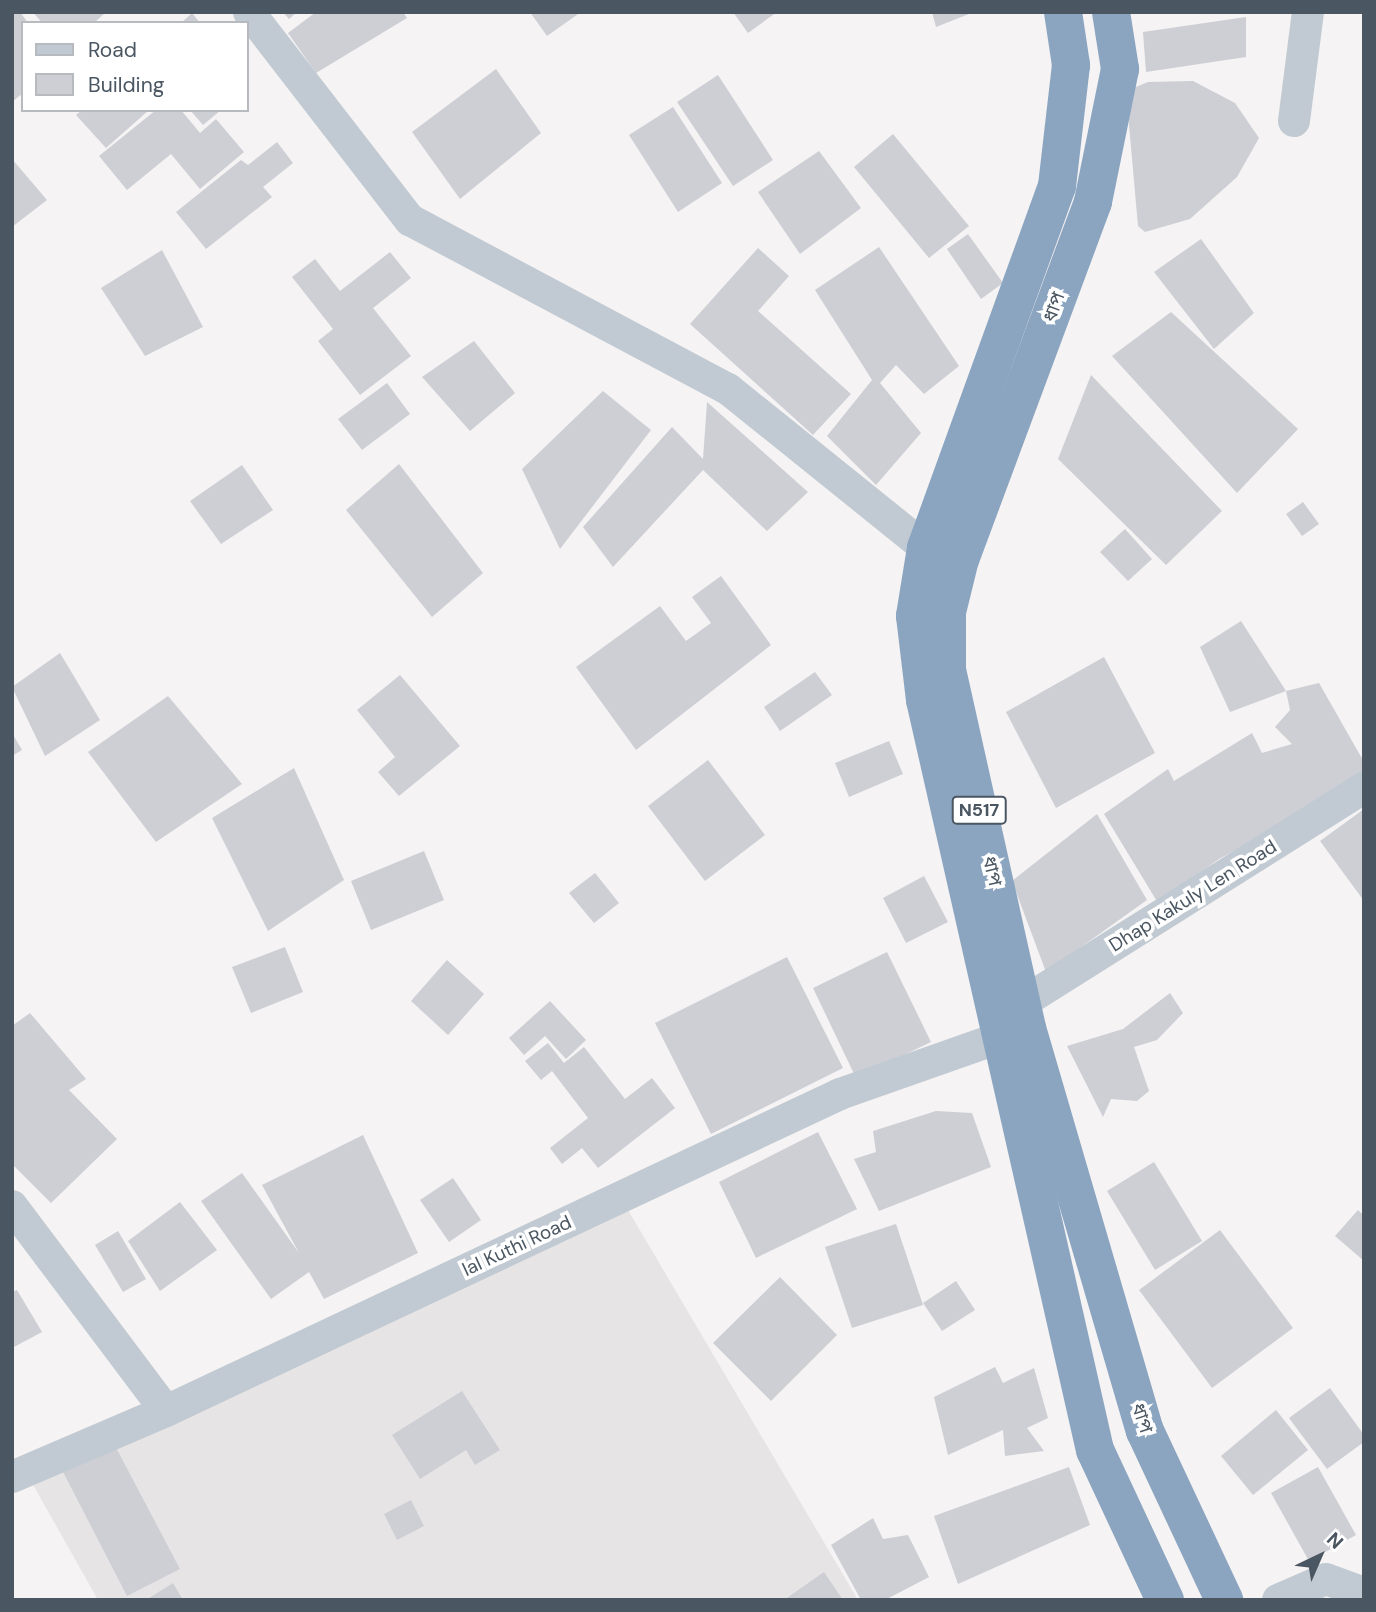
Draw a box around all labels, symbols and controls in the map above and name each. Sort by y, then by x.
legend [21,21,248,112]
text: Road [88,36,137,64]
text: Building [88,71,164,99]
street label: ধাপ [1038,289,1070,325]
road number: N517 [951,796,1007,824]
street label: Dhap Kakuly Len Road [1105,835,1281,957]
street label: ধাপ [978,854,1006,888]
street label: lal Kuthi Road [459,1211,575,1281]
street label: ধাপ [1127,1400,1157,1436]
north arrow [1285,1521,1355,1591]
text: N [1321,1527,1349,1554]

